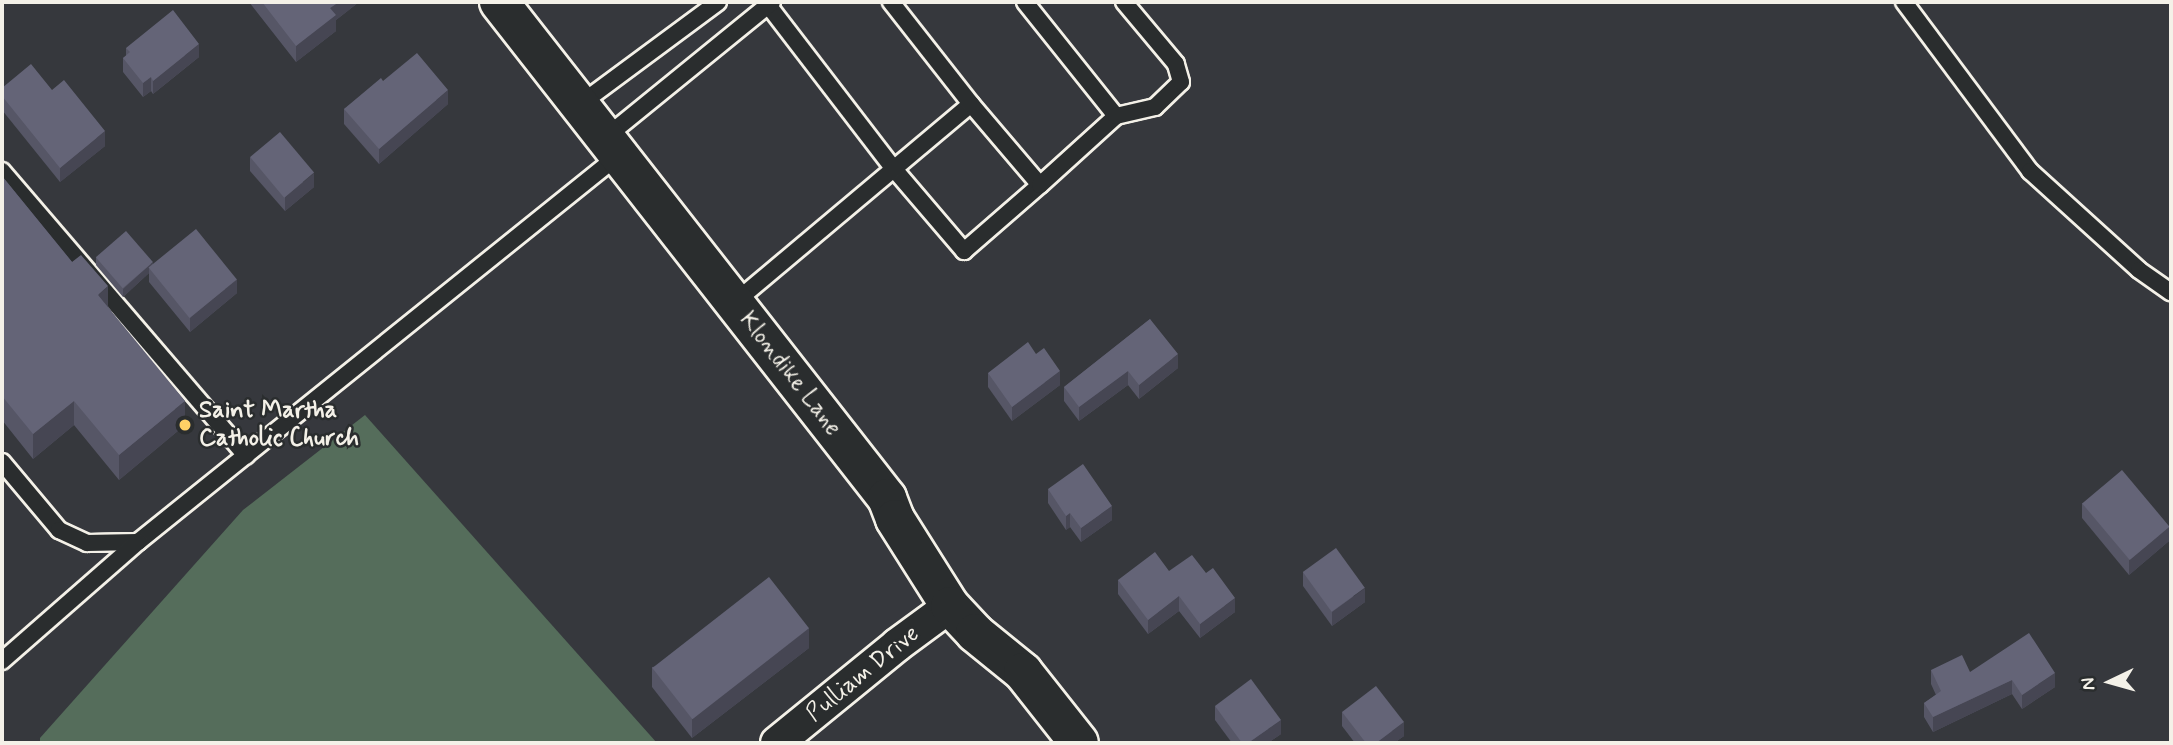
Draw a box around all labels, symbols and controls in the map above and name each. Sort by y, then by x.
street label: Klondike Lane [732,306,848,442]
place label: Saint Martha Catholic Church [199,397,365,453]
marker: Saint Martha Catholic Church [177,417,193,433]
street label: Pulliam Drive [801,620,925,728]
north arrow [2075,647,2145,717]
text: N [2076,676,2102,691]

